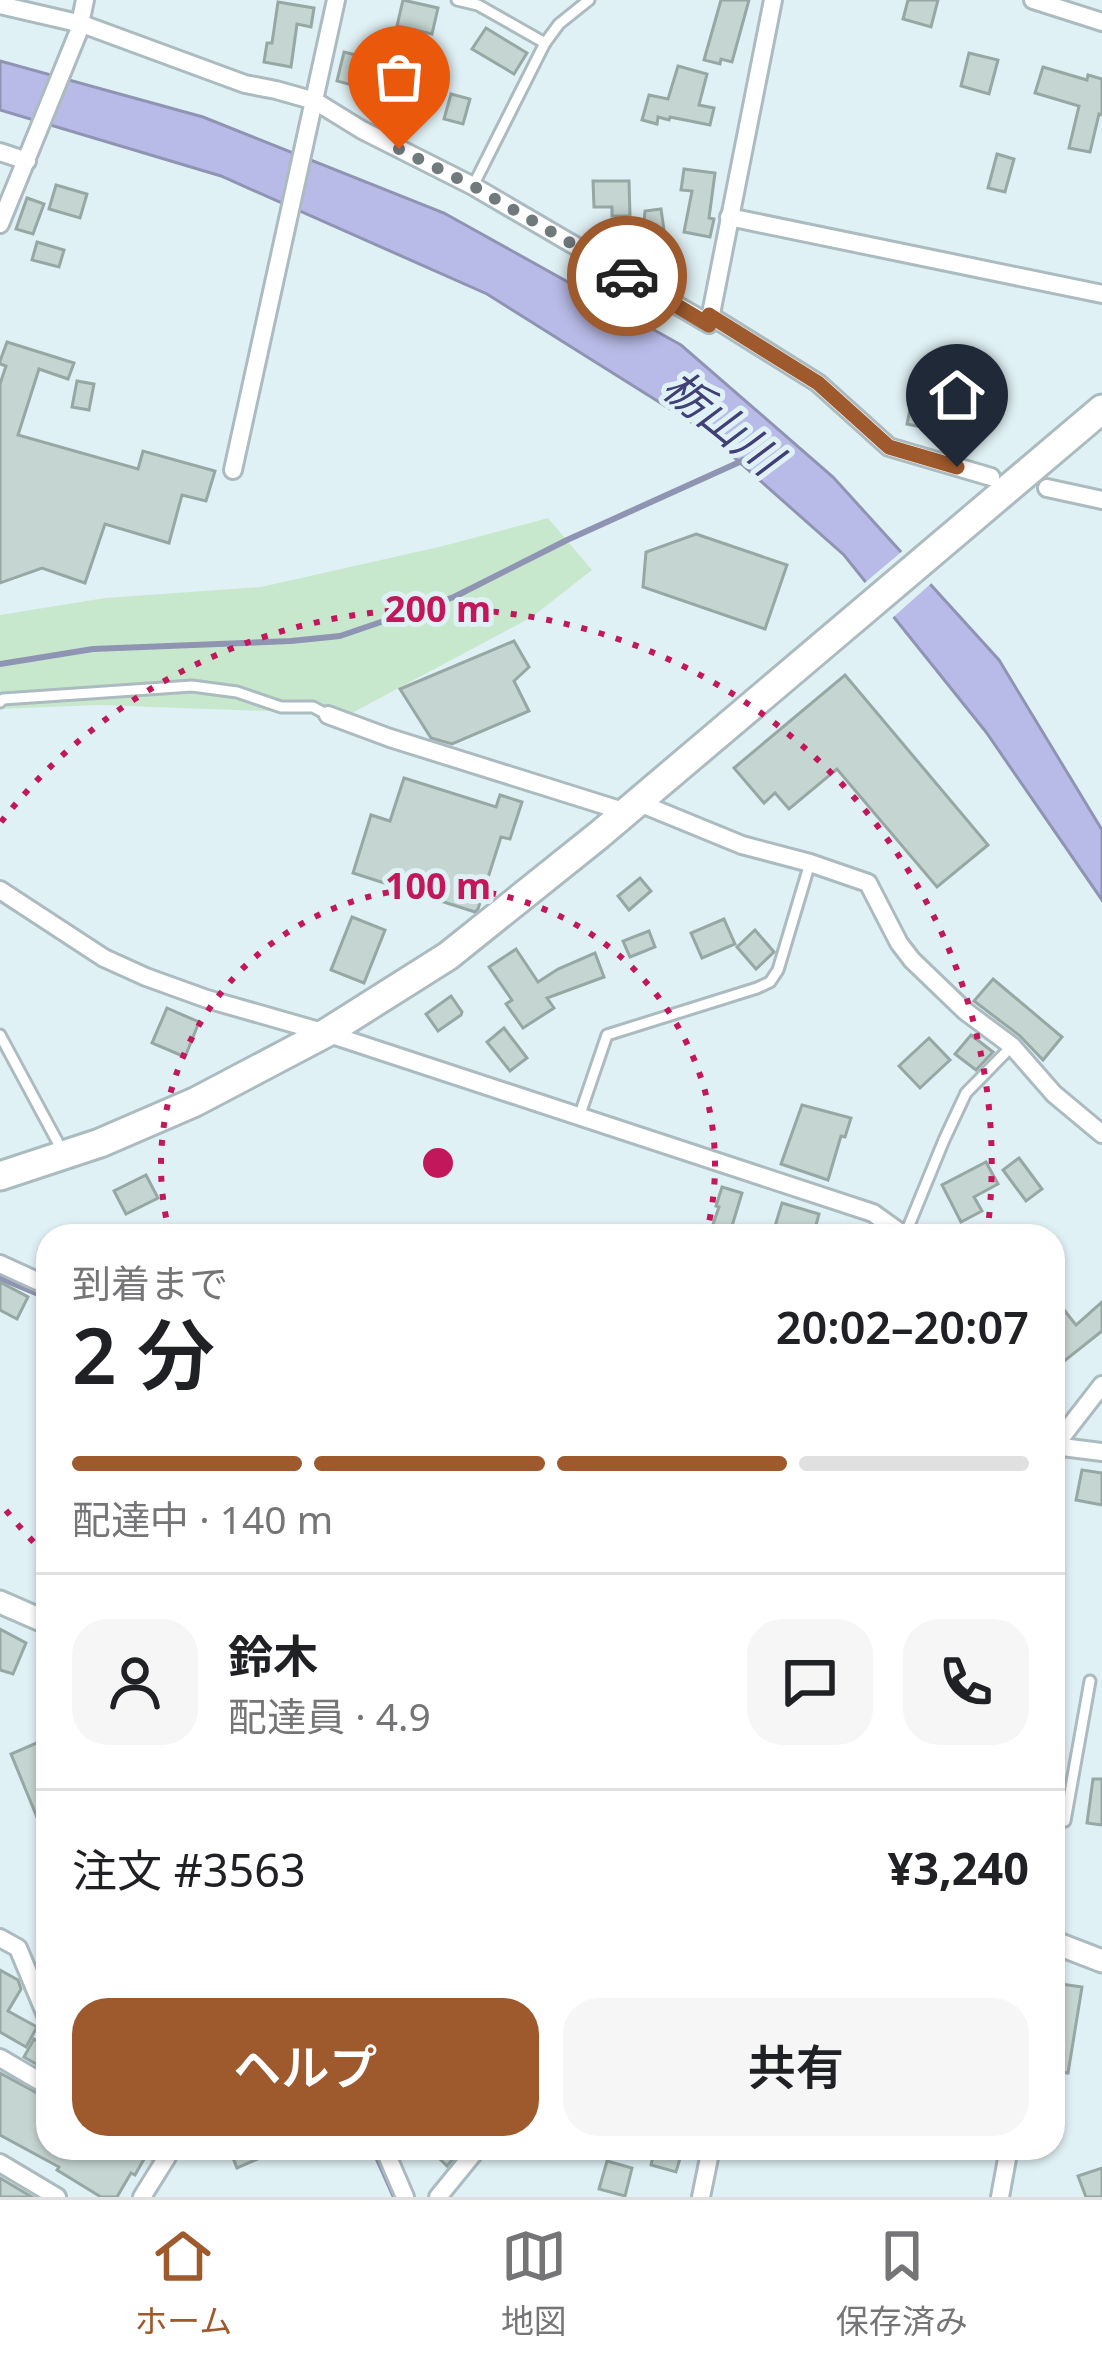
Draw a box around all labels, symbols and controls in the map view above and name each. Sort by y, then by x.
pin [348,26,450,149]
icon: bag [366,44,432,110]
courier [567,216,687,336]
icon: car [594,243,660,309]
pin [906,344,1008,467]
water label: 栃山川 [651,355,798,490]
icon: home [924,362,990,428]
text: 200 m [385,584,491,633]
text: 100 m [385,861,491,910]
centre of rings [417,1142,459,1184]
text: 到着まで [72,1256,228,1309]
text: 20:02–20:07 [776,1296,1029,1357]
text: 2 分 [72,1301,215,1407]
text: 配達中 · 140 m [72,1492,333,1545]
button: person [72,1619,198,1745]
button: chat [747,1619,873,1745]
button: phone [903,1619,1029,1745]
text: 鈴木 [228,1625,318,1686]
text: 配達員 · 4.9 [228,1689,431,1742]
text: ¥3,240 [887,1837,1029,1898]
text: 注文 #3563 [72,1839,306,1900]
button: ヘルプ [72,1998,539,2136]
button: 共有 [563,1998,1029,2136]
tab: ホーム [134,2223,232,2343]
tab: 地図 [501,2223,567,2343]
tab: 保存済み [836,2223,968,2343]

